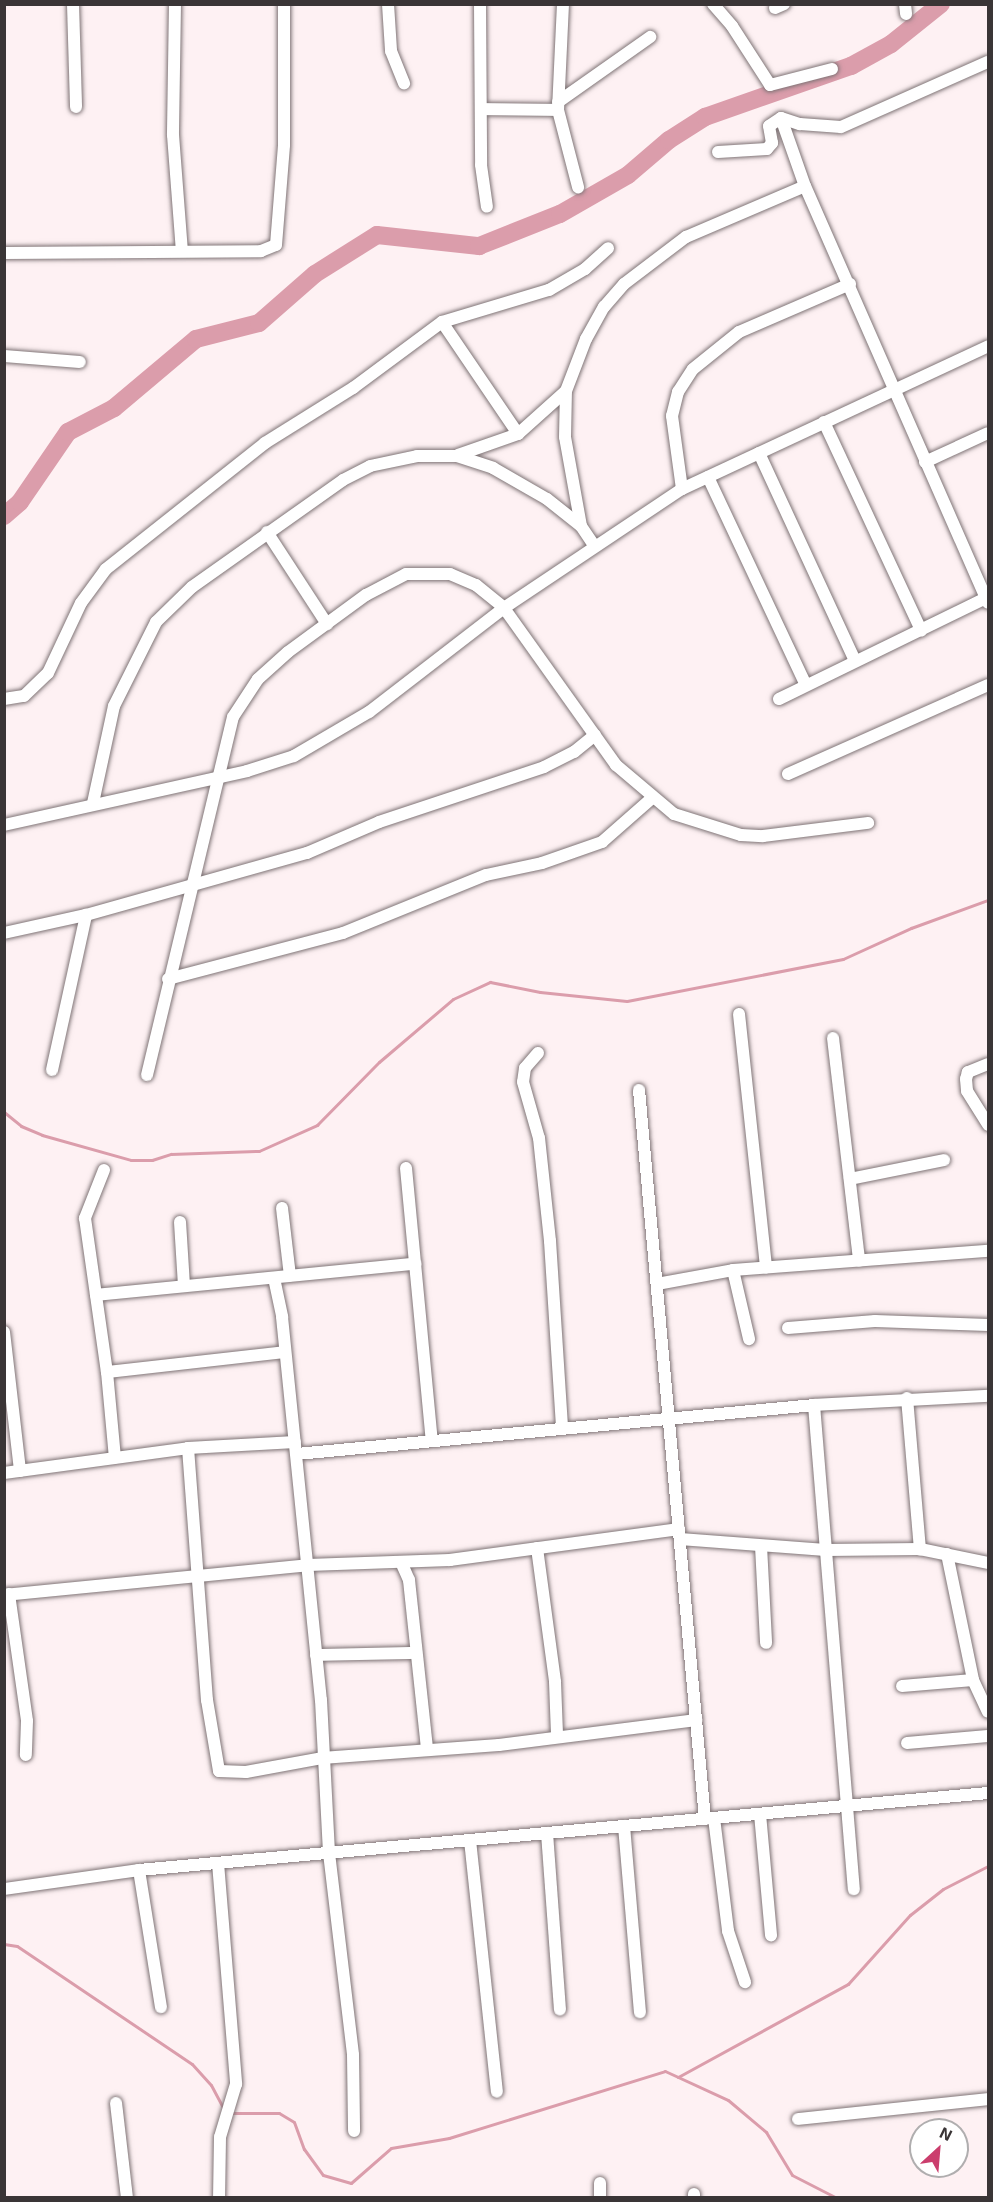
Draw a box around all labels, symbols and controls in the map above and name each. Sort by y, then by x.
north arrow [909,2118,969,2178]
text: N [937,2122,956,2144]

